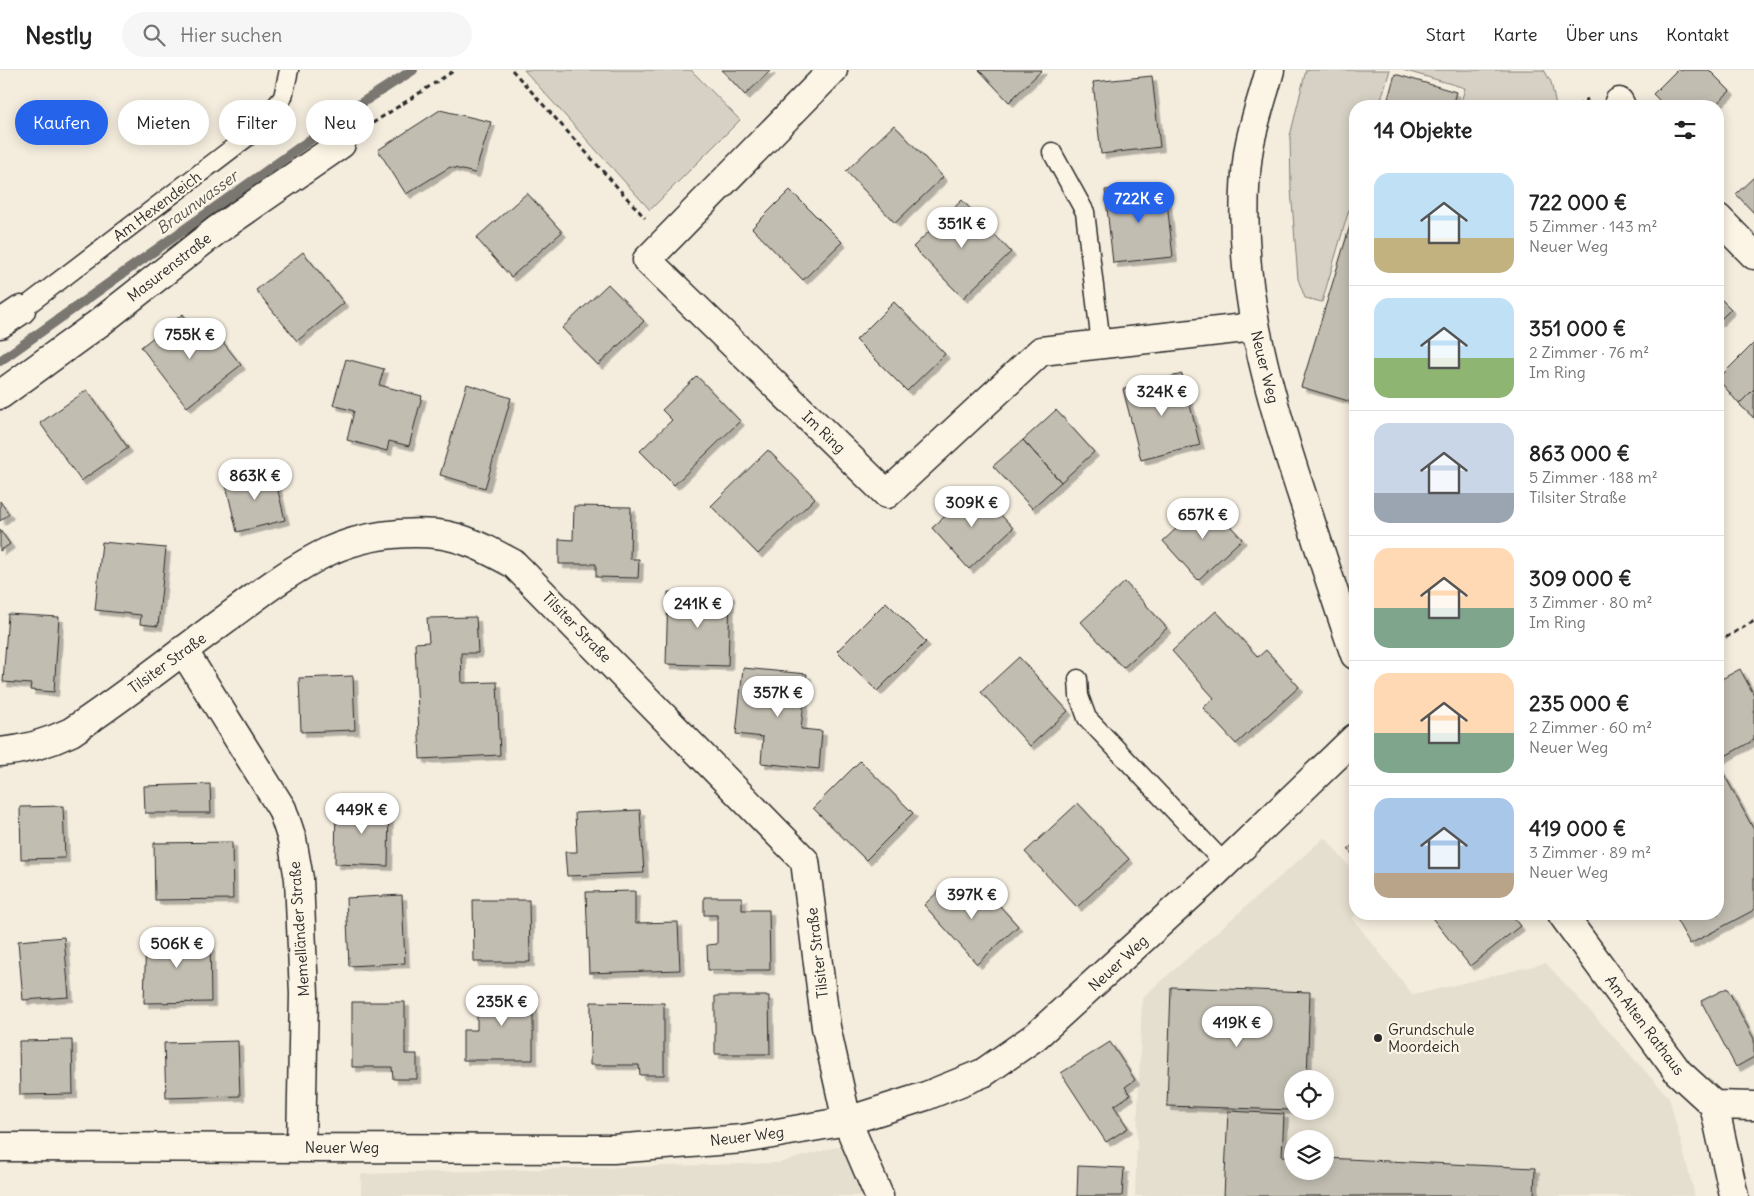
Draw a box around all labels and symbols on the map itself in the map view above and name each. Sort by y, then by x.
water label: Braunwasser [152,164,244,238]
street label: Am Hexendeich [109,167,205,245]
pin: 722K € [1098,182,1180,224]
pin: 351K € [921,206,1003,249]
street label: Masurenstraße [123,228,215,306]
pin: 755K € [149,318,231,360]
street label: Neuer Weg [1247,329,1283,405]
pin: 324K € [1121,374,1203,417]
street label: Im Ring [798,407,850,457]
pin: 863K € [214,458,296,501]
pin: 309K € [931,486,1013,528]
pin: 657K € [1162,498,1244,540]
pin: 241K € [657,586,739,629]
street label: Tilsiter Straße [538,588,616,666]
street label: Tilsiter Straße [124,628,210,698]
pin: 357K € [737,676,819,718]
pin: 449K € [321,792,403,835]
street label: Memelländer Straße [285,861,313,997]
pin: 397K € [931,878,1013,920]
street label: Tilsiter Straße [802,907,832,999]
pin: 506K € [136,926,218,969]
street label: Neuer Weg [1084,931,1152,995]
street label: Am Alten Rathaus [1601,971,1689,1079]
pin: 235K € [461,984,543,1027]
pin: 419K € [1196,1006,1278,1048]
place label: Grundschule Moordeich [1388,1020,1474,1056]
marker: Grundschule Moordeich [1372,1032,1384,1044]
street label: Neuer Weg [709,1122,785,1150]
street label: Neuer Weg [305,1138,379,1157]

